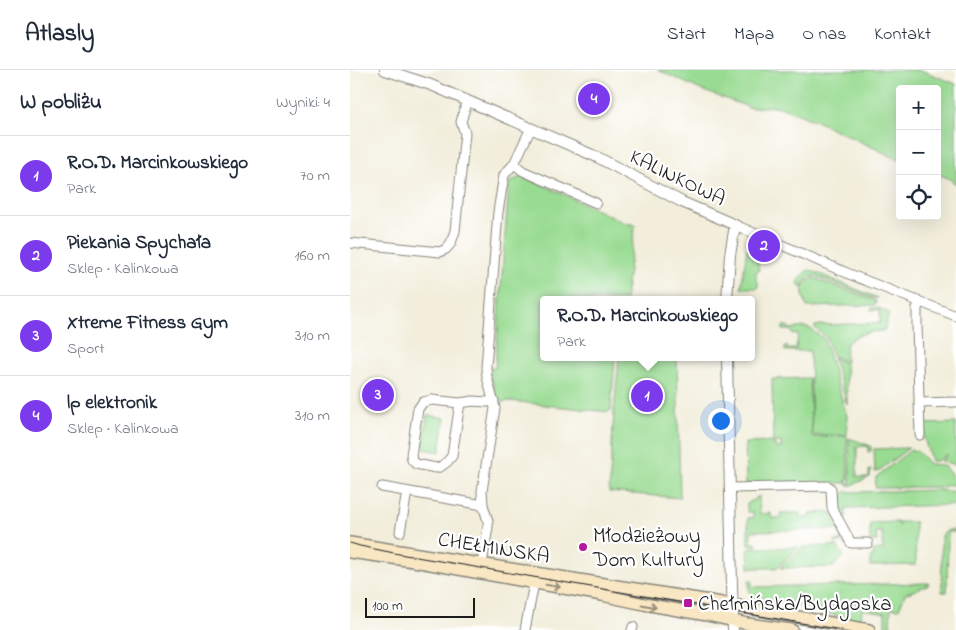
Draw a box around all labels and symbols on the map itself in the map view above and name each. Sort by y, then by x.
pin: 4 [578,80,610,118]
street label: KALINKOWA [624,143,730,215]
pin: 2 [748,227,780,265]
pin: 3 [362,376,394,414]
pin: 1 [631,377,663,415]
your location [708,408,734,434]
place label: Młodzieżowy Dom Kultury [592,522,704,578]
street label: CHEŁMIŃSKA [436,525,552,573]
marker: Młodzieżowy Dom Kultury [577,541,589,553]
one-way arrow [545,582,561,592]
place label: Chełmińska/Bydgoska [698,590,892,622]
scale bar [365,595,475,618]
marker: Chełmińska/Bydgoska [682,597,694,609]
one-way arrow [641,601,657,611]

